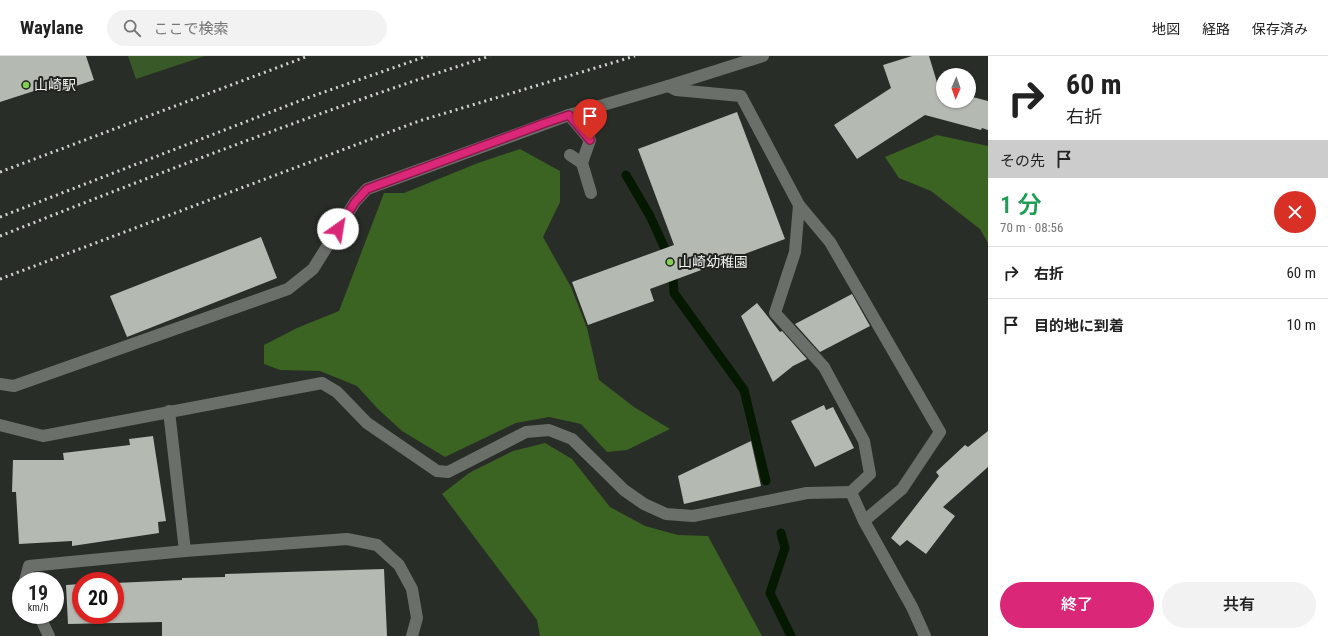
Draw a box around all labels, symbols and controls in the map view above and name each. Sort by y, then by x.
search box [107,10,387,46]
text: Waylane [20,16,83,39]
icon: search [121,17,143,39]
text: ここで検索 [153,20,228,38]
text: 地図 [1152,21,1180,37]
text: 経路 [1202,21,1230,37]
text: 保存済み [1252,21,1308,37]
north arrow [936,68,976,108]
map controls [936,68,976,108]
text: 60 m [1066,68,1122,101]
icon: right [1000,72,1052,124]
place label: 山崎駅 [34,77,76,93]
marker: 山崎駅 [21,80,31,90]
pin [573,99,607,140]
icon: arrive [579,105,601,127]
text: 右折 [1066,106,1102,127]
icon: arrive [1053,148,1075,170]
text: その先 [1000,152,1045,170]
text: 1 分 [1000,191,1042,219]
button: close [1274,191,1316,233]
position arrow [317,208,359,250]
text: 70 m · 08:56 [1000,220,1063,235]
place label: 山崎幼稚園 [678,254,748,270]
marker: 山崎幼稚園 [665,257,675,267]
icon: right [1000,262,1022,284]
text: 60 m [1286,264,1316,282]
text: 右折 [1034,265,1064,283]
icon: arrive [1000,314,1022,336]
text: 10 m [1286,316,1316,334]
text: 目的地に到着 [1034,317,1124,335]
speed limit sign: 20 [72,572,124,624]
text: 19 [28,581,48,605]
button: 終了 [1000,582,1154,628]
button: 共有 [1162,582,1316,628]
text: km/h [28,602,48,613]

